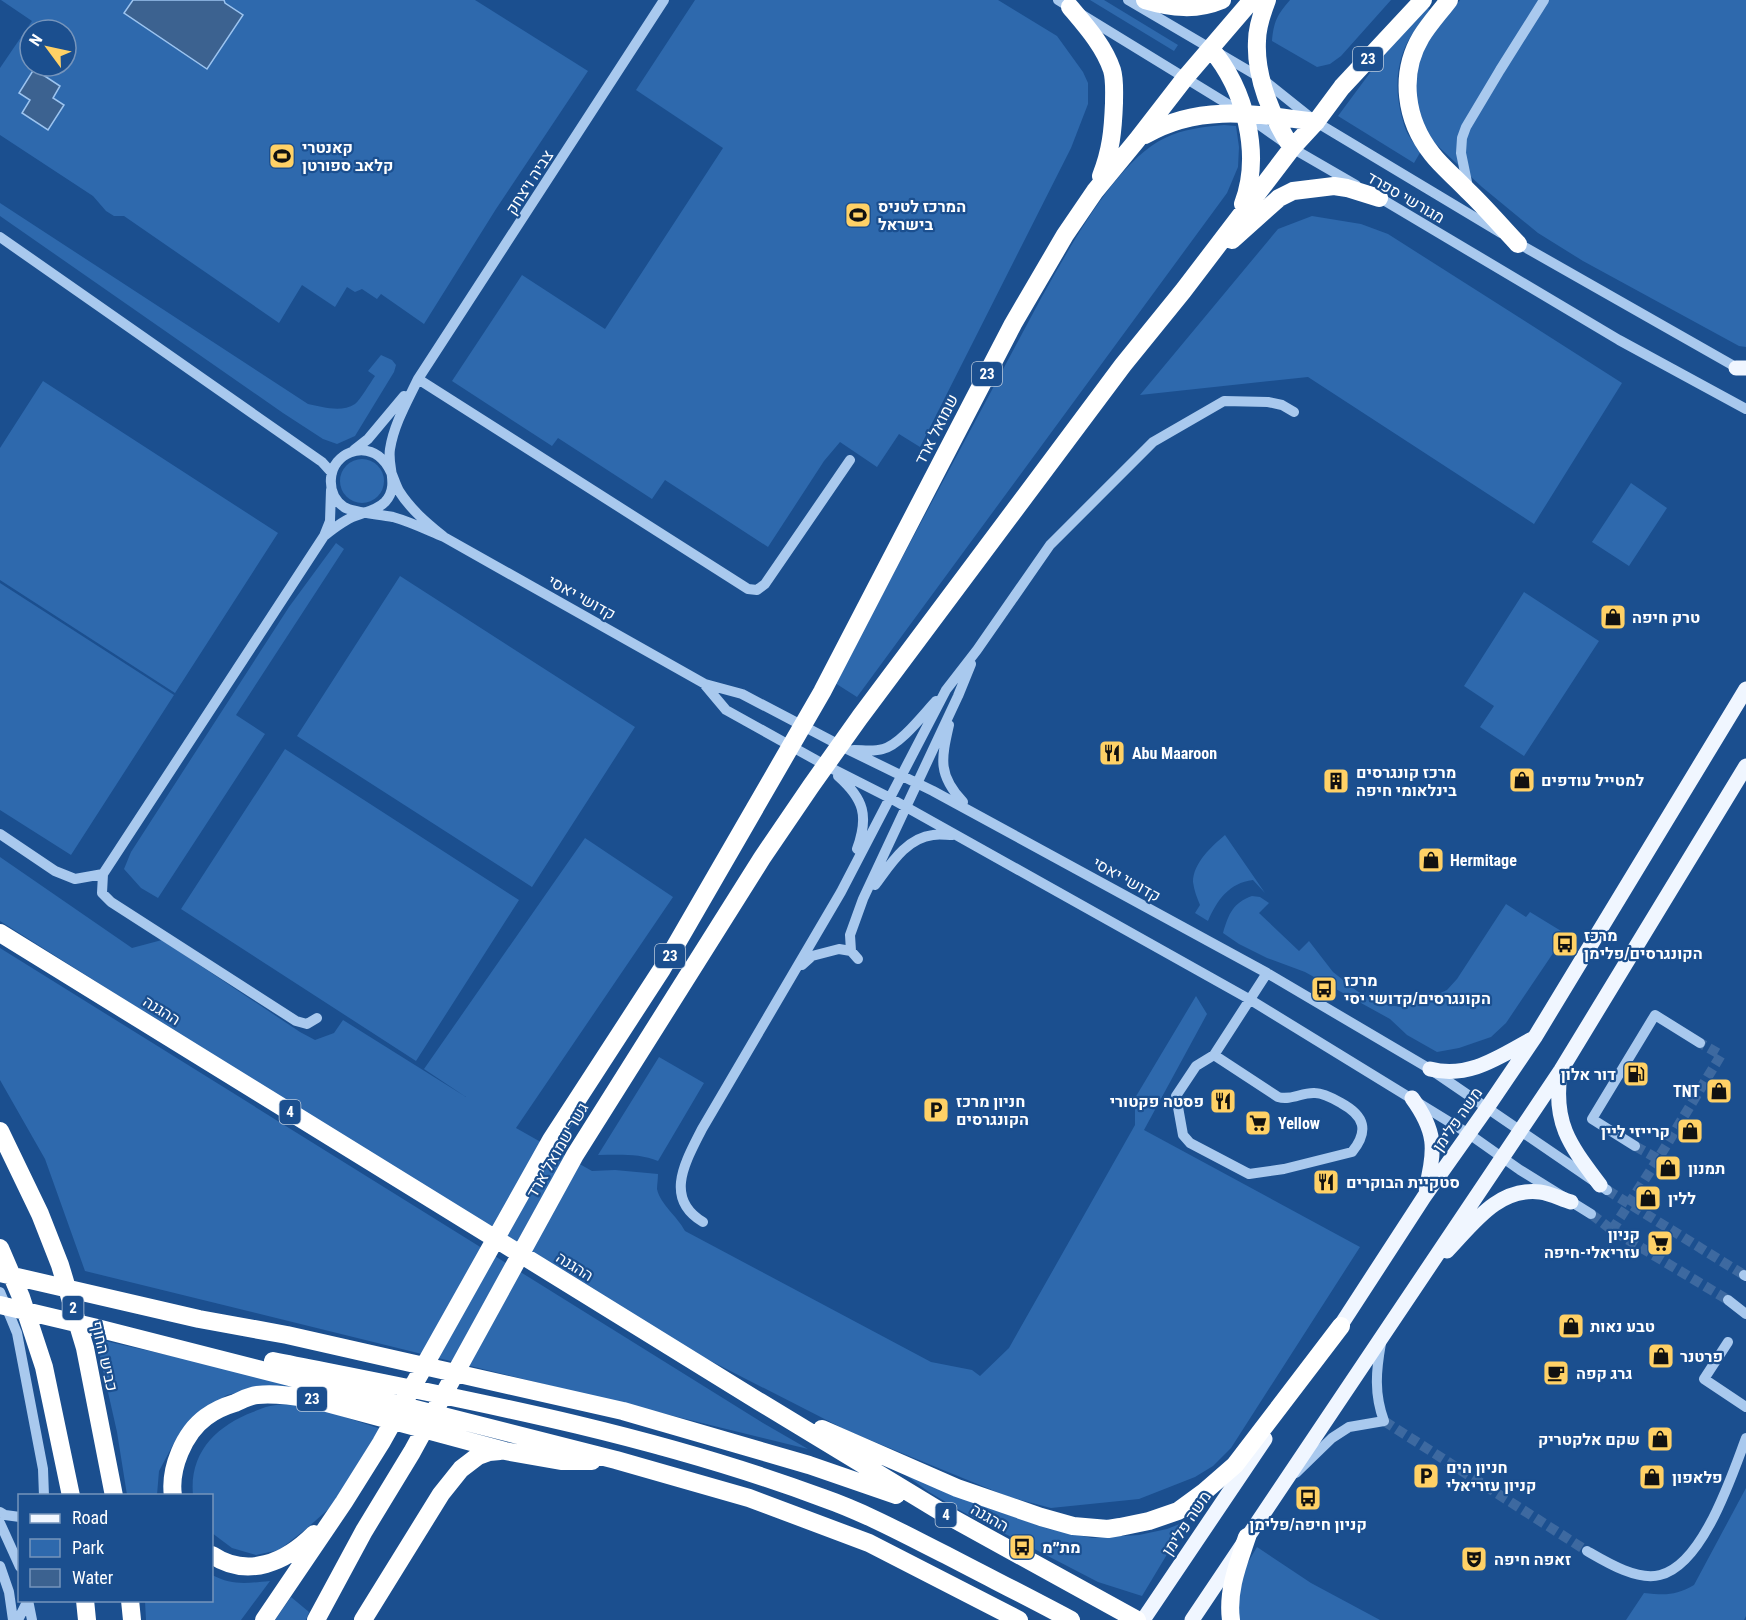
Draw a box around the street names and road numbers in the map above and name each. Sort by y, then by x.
road number: 23 [1353,47,1383,71]
street label: צביה ויצחק [502,146,557,218]
street label: מגורשי ספרד [1364,168,1448,227]
road number: 23 [972,362,1002,386]
street label: שמואל ארד [911,391,962,467]
street label: קדושי יאסי [545,571,619,624]
street label: קדושי יאסי [1090,853,1164,906]
road number: 23 [655,944,685,968]
street label: ההגנה [140,992,184,1029]
street label: משה פלימן [1428,1084,1486,1155]
street label: גשר שמואל ארד [523,1099,592,1201]
road number: 4 [280,1100,300,1124]
street label: ההגנה [553,1248,597,1285]
road number: 2 [62,1296,84,1320]
street label: כביש החוף [87,1319,122,1393]
road number: 23 [297,1387,327,1411]
street label: משה פלימן [1158,1487,1215,1559]
street label: ההגנה [968,1499,1012,1535]
road number: 4 [936,1503,956,1527]

